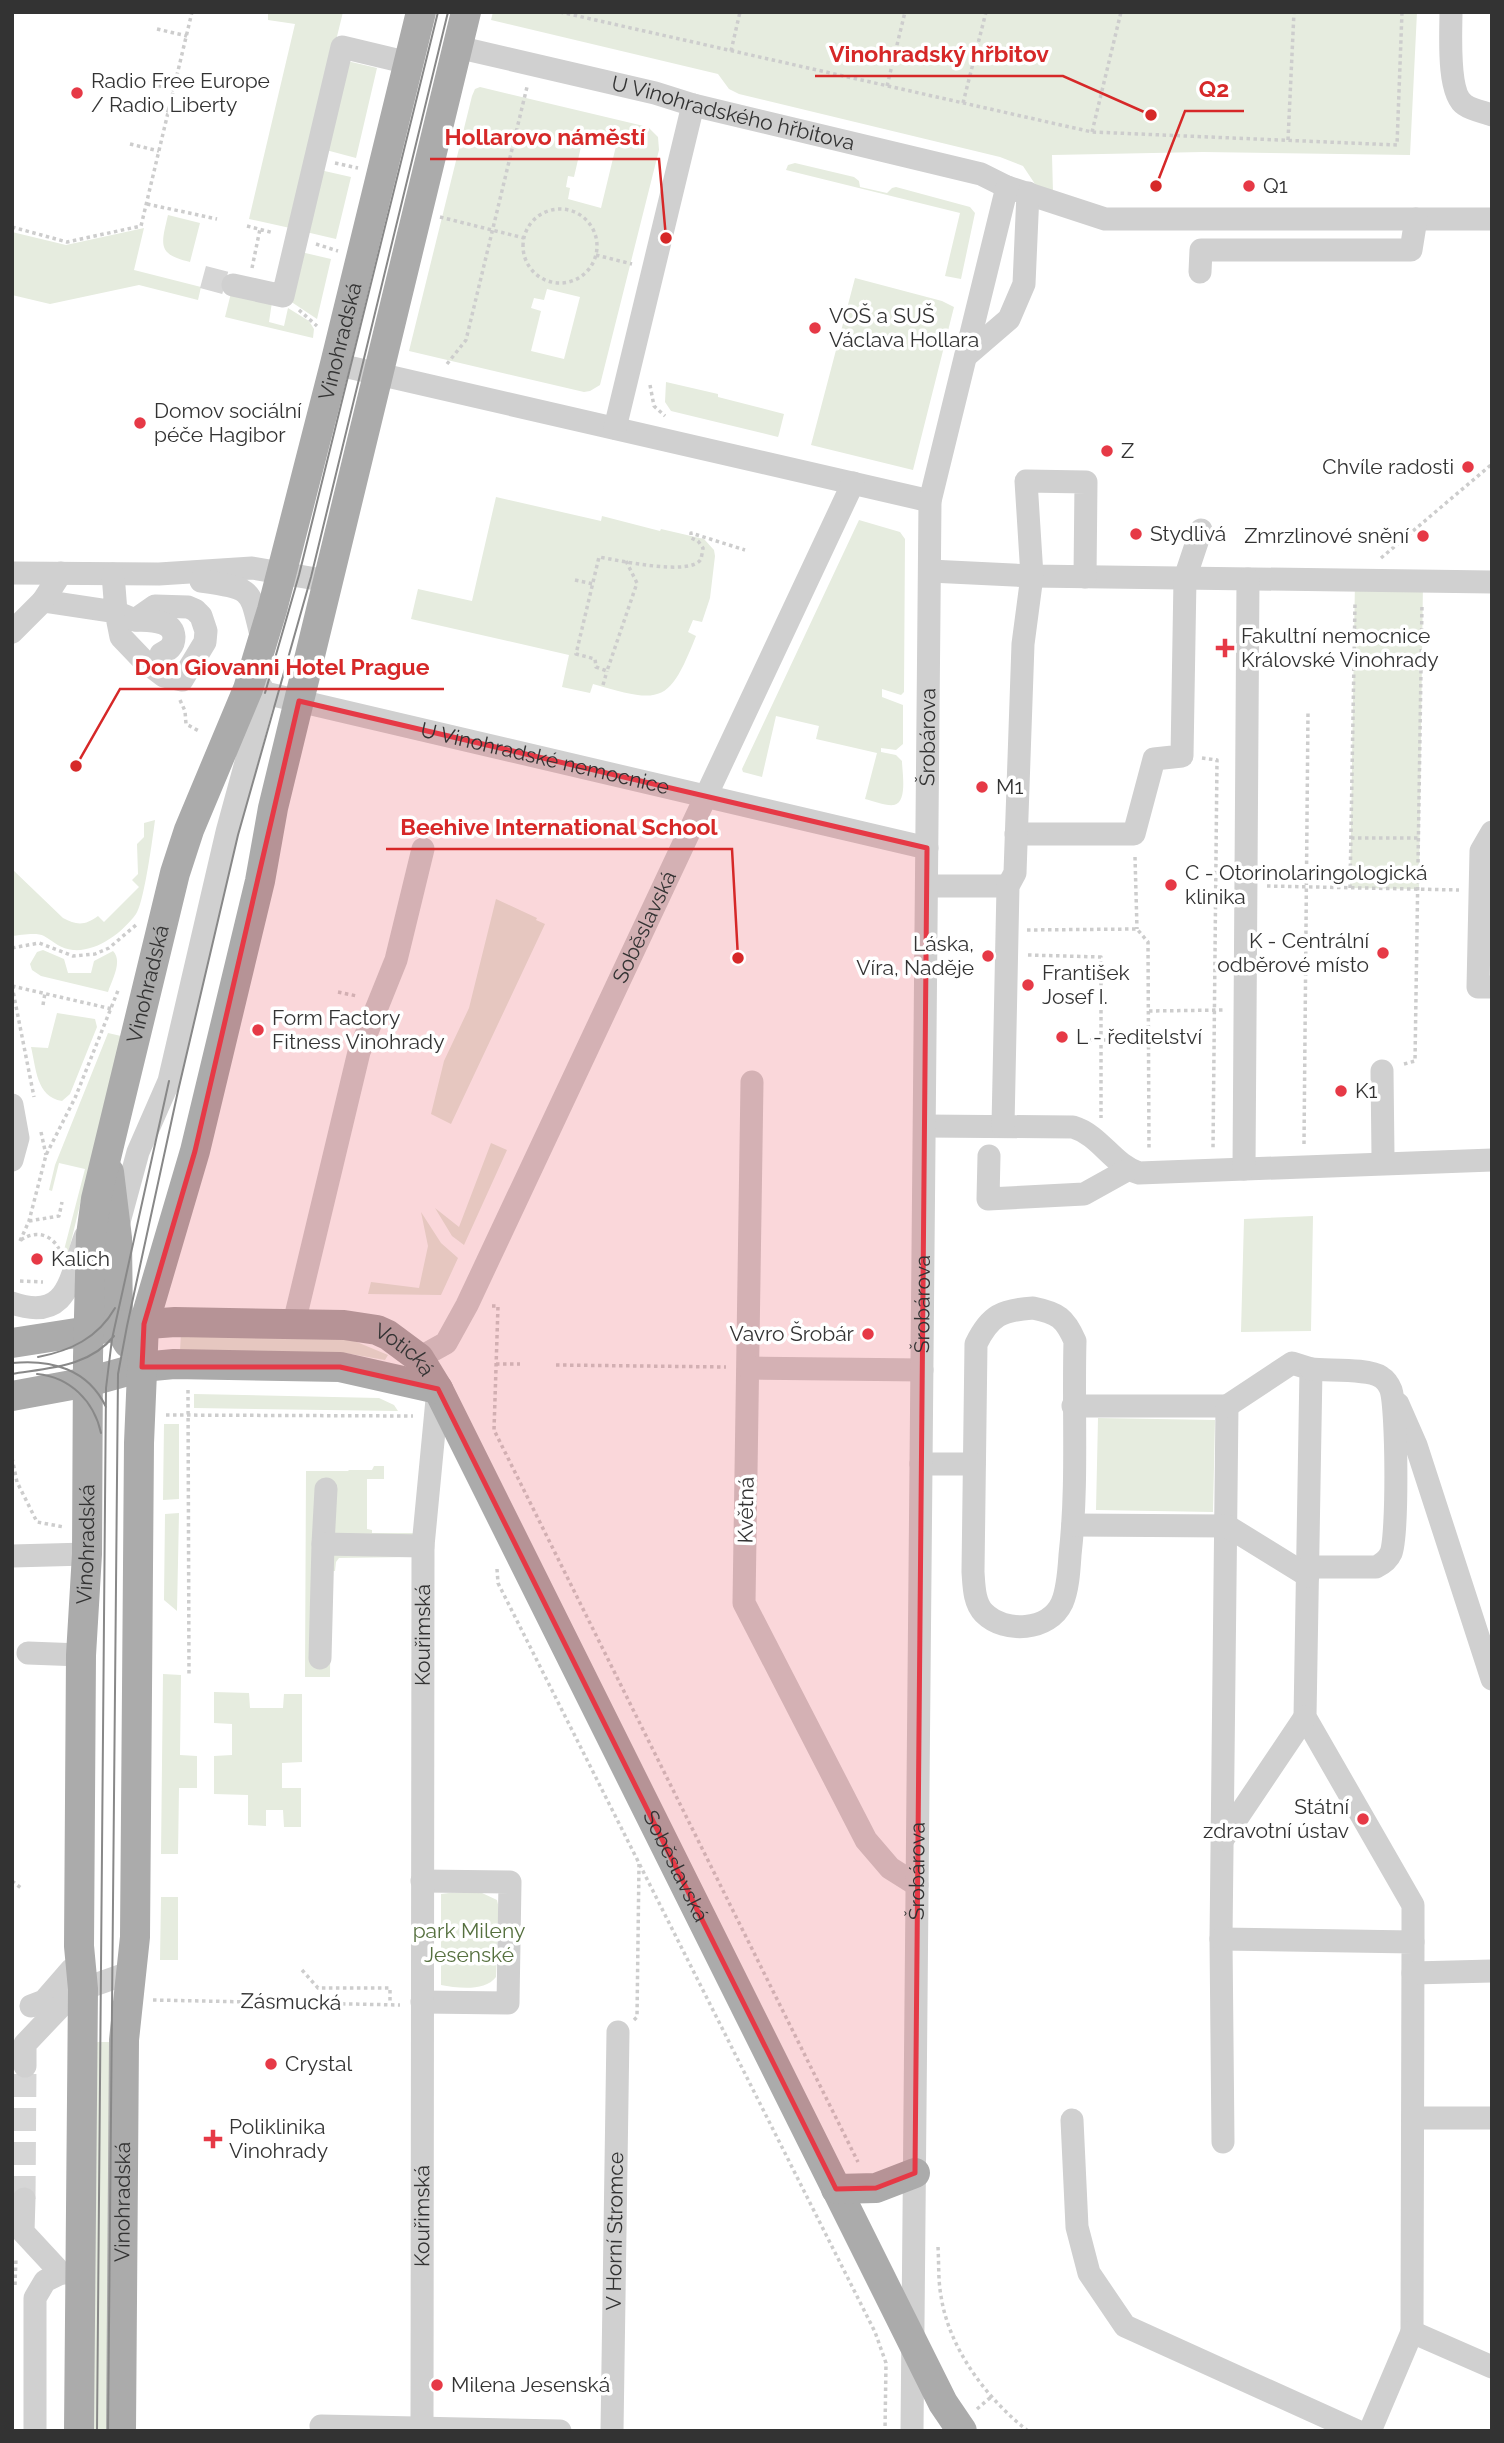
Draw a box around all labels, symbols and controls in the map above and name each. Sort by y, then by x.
callout: Vinohradský hřbitov [815,32,1063,76]
text: Vinohradský hřbitov [829,40,1049,67]
callout: Q2 [1185,67,1244,111]
place label: Radio Free Europe / Radio Liberty [91,68,270,117]
street label: U Vinohradského hřbitova [609,70,857,155]
text: Q2 [1199,75,1229,102]
marker: Radio Free Europe / Radio Liberty [69,85,85,101]
callout: Hollarovo náměstí [430,115,659,159]
text: Hollarovo náměstí [445,123,647,150]
place label: Q1 [1263,173,1288,198]
marker: Q1 [1241,178,1257,194]
street label: Vinohradská [313,280,366,403]
place label: VOŠ a SUŠ Václava Hollara [829,303,979,352]
marker: VOŠ a SUŠ Václava Hollara [807,320,823,336]
place label: Domov sociální péče Hagibor [154,398,302,447]
marker: Domov sociální péče Hagibor [132,415,148,431]
place label: Z [1121,438,1134,463]
marker: Z [1099,443,1115,459]
place label: Chvíle radosti [1322,454,1454,479]
marker: Chvíle radosti [1460,459,1476,475]
place label: Stydlivá [1150,521,1226,546]
place label: Zmrzlinové snění [1244,523,1409,548]
marker: Stydlivá [1128,526,1144,542]
marker: Zmrzlinové snění [1415,528,1431,544]
place label: Fakultní nemocnice Královské Vinohrady [1241,623,1439,672]
marker: Fakultní nemocnice Královské Vinohrady [1215,638,1235,658]
callout: Don Giovanni Hotel Prague [120,645,444,689]
text: Don Giovanni Hotel Prague [135,653,430,680]
street label: Šrobárova [914,688,940,786]
street label: U Vinohradské nemocnice [418,717,672,799]
place label: M1 [996,774,1023,799]
marker: M1 [974,779,990,795]
callout: Beehive International School [386,805,732,849]
text: Beehive International School [400,813,718,840]
place label: C - Otorinolaringologická klinika [1185,860,1427,909]
street label: Soběslavská [607,867,681,987]
marker: C - Otorinolaringologická klinika [1163,877,1179,893]
street label: Vinohradská [121,922,174,1045]
place label: K - Centrální odběrové místo [1217,928,1369,977]
place label: Láska, Víra, Naděje [856,931,974,980]
marker: K - Centrální odběrové místo [1375,945,1391,961]
marker: Láska, Víra, Naděje [980,948,996,964]
place label: František Josef I. [1042,960,1130,1009]
marker: František Josef I. [1020,977,1036,993]
place label: Form Factory Fitness Vinohrady [272,1005,445,1054]
marker: Form Factory Fitness Vinohrady [250,1022,266,1038]
place label: L - ředitelství [1076,1024,1202,1049]
marker: L - ředitelství [1054,1029,1070,1045]
place label: K1 [1355,1078,1378,1103]
marker: K1 [1333,1083,1349,1099]
place label: Kalich [51,1246,110,1271]
marker: Kalich [29,1251,45,1267]
street label: Šrobárova [909,1255,935,1353]
street label: Votická [371,1318,440,1380]
place label: Vavro Šrobár [730,1321,855,1346]
marker: Vavro Šrobár [860,1326,876,1342]
street label: Květná [732,1477,759,1543]
street label: Vinohradská [71,1484,99,1605]
street label: Kouřimská [410,1584,435,1686]
place label: Státní zdravotní ústav [1203,1794,1349,1843]
street label: Soběslavská [638,1806,714,1926]
marker: Státní zdravotní ústav [1355,1811,1371,1827]
street label: Šrobárova [904,1822,930,1920]
park label: park Mileny Jesenské [413,1918,525,1967]
street label: Zásmucká [240,1988,342,2015]
place label: Crystal [285,2051,353,2076]
marker: Crystal [263,2056,279,2072]
place label: Poliklinika Vinohrady [229,2114,328,2163]
marker: Poliklinika Vinohrady [203,2129,223,2149]
street label: Vinohradská [109,2142,135,2262]
street label: V Horní Stromce [601,2152,628,2310]
street label: Kouřimská [409,2165,434,2267]
place label: Milena Jesenská [451,2372,610,2397]
marker: Milena Jesenská [429,2377,445,2393]

